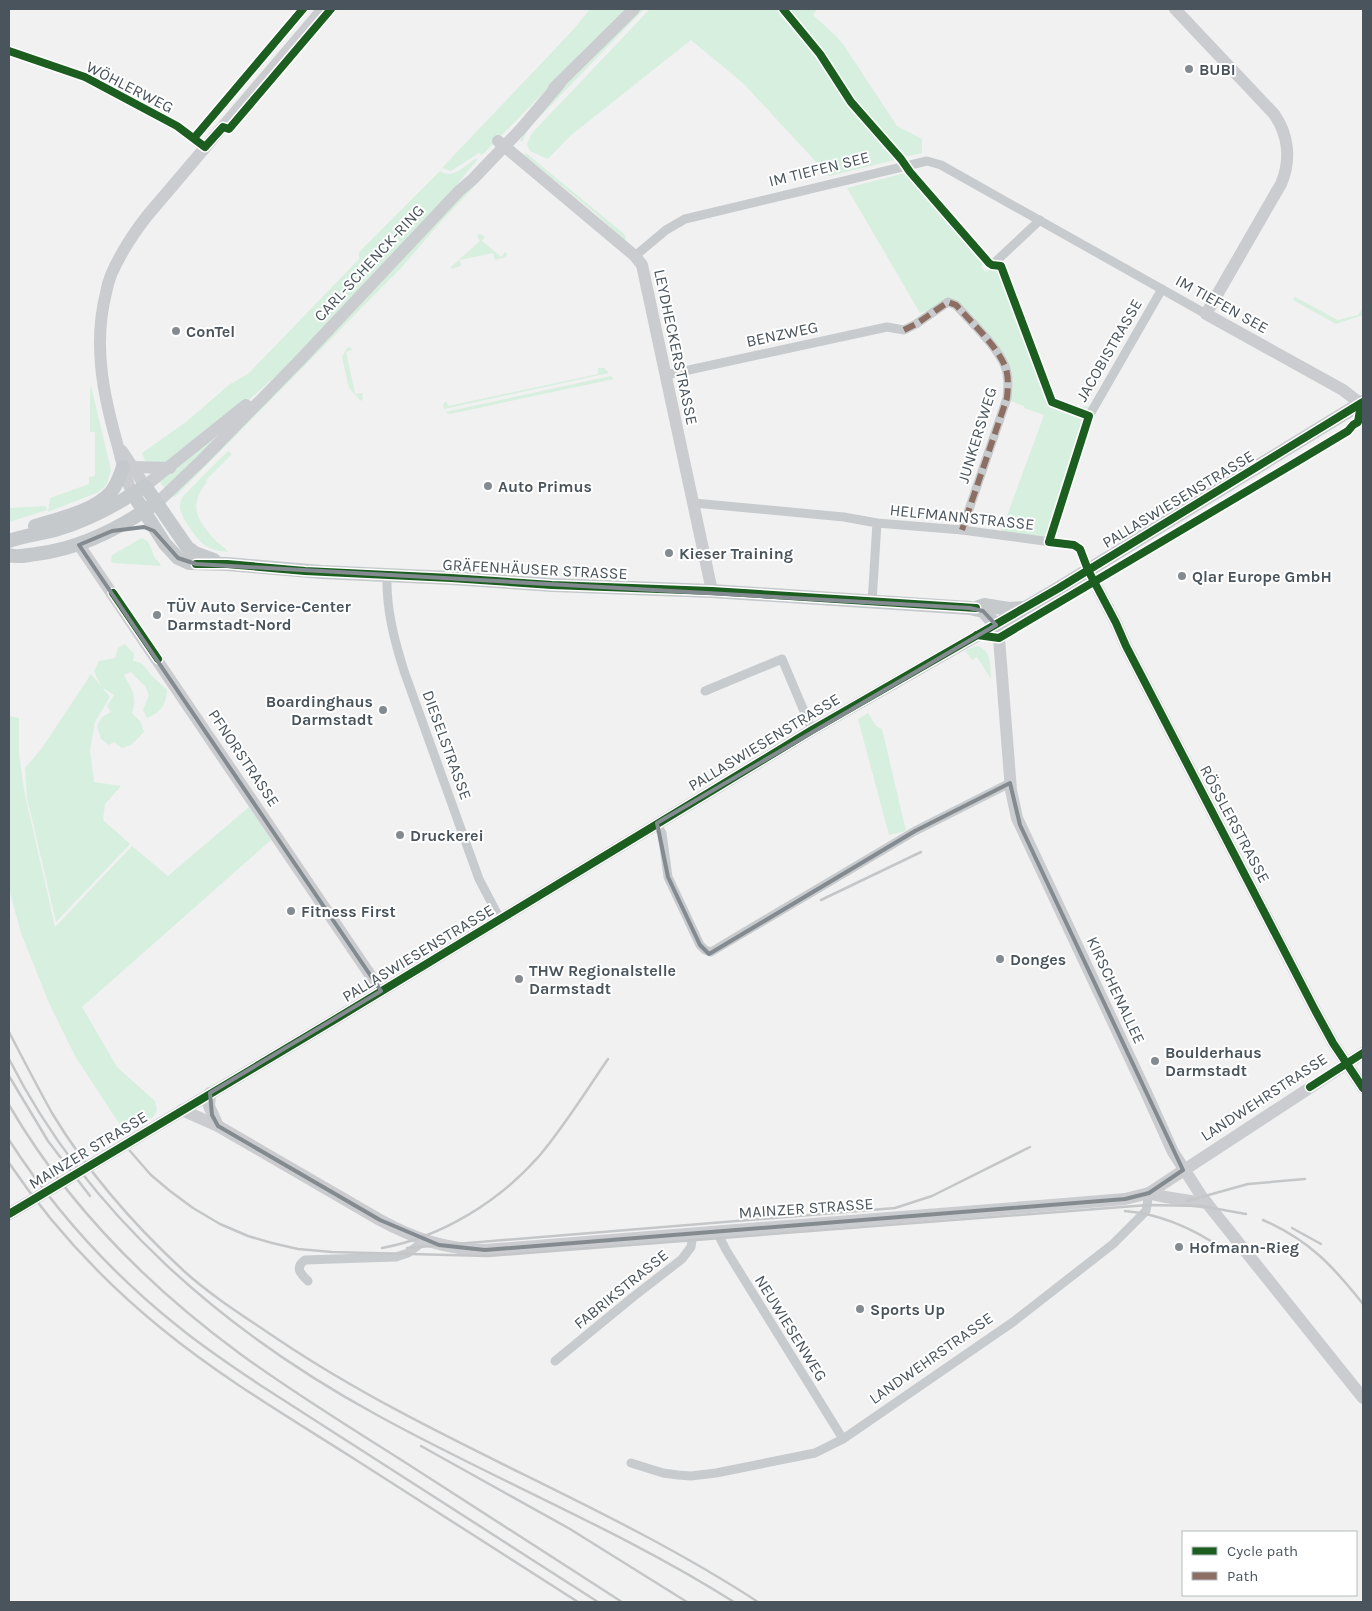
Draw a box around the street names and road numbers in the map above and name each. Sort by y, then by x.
street label: WÖHLERWEG [83,57,177,117]
street label: IM TIEFEN SEE [767,147,871,191]
street label: CARL-SCHENCK-RING [310,201,428,325]
street label: LEYDHECKERSTRASSE [650,267,702,427]
street label: IM TIEFEN SEE [1172,271,1272,337]
street label: JACOBISTRASSE [1072,295,1146,405]
street label: BENZWEG [744,317,820,351]
street label: JUNKERSWEG [953,385,1001,485]
street label: PALLASWIESENSTRASSE [1099,446,1257,552]
street label: HELFMANNSTRASSE [889,500,1035,534]
street label: GRÄFENHÄUSER STRASSE [442,555,628,583]
street label: DIESELSTRASSE [418,688,476,802]
street label: PALLASWIESENSTRASSE [685,689,843,795]
street label: PFNORSTRASSE [204,706,284,810]
street label: RÖSSLERSTRASSE [1196,762,1274,886]
street label: PALLASWIESENSTRASSE [339,900,497,1006]
street label: KIRSCHENALLEE [1083,933,1149,1047]
street label: LANDWEHRSTRASSE [1197,1049,1331,1145]
street label: MAINZER STRASSE [25,1107,151,1193]
street label: MAINZER STRASSE [738,1194,874,1222]
street label: FABRIKSTRASSE [570,1245,672,1333]
street label: NEUWIESENWEG [751,1271,831,1385]
street label: LANDWEHRSTRASSE [865,1308,997,1408]

